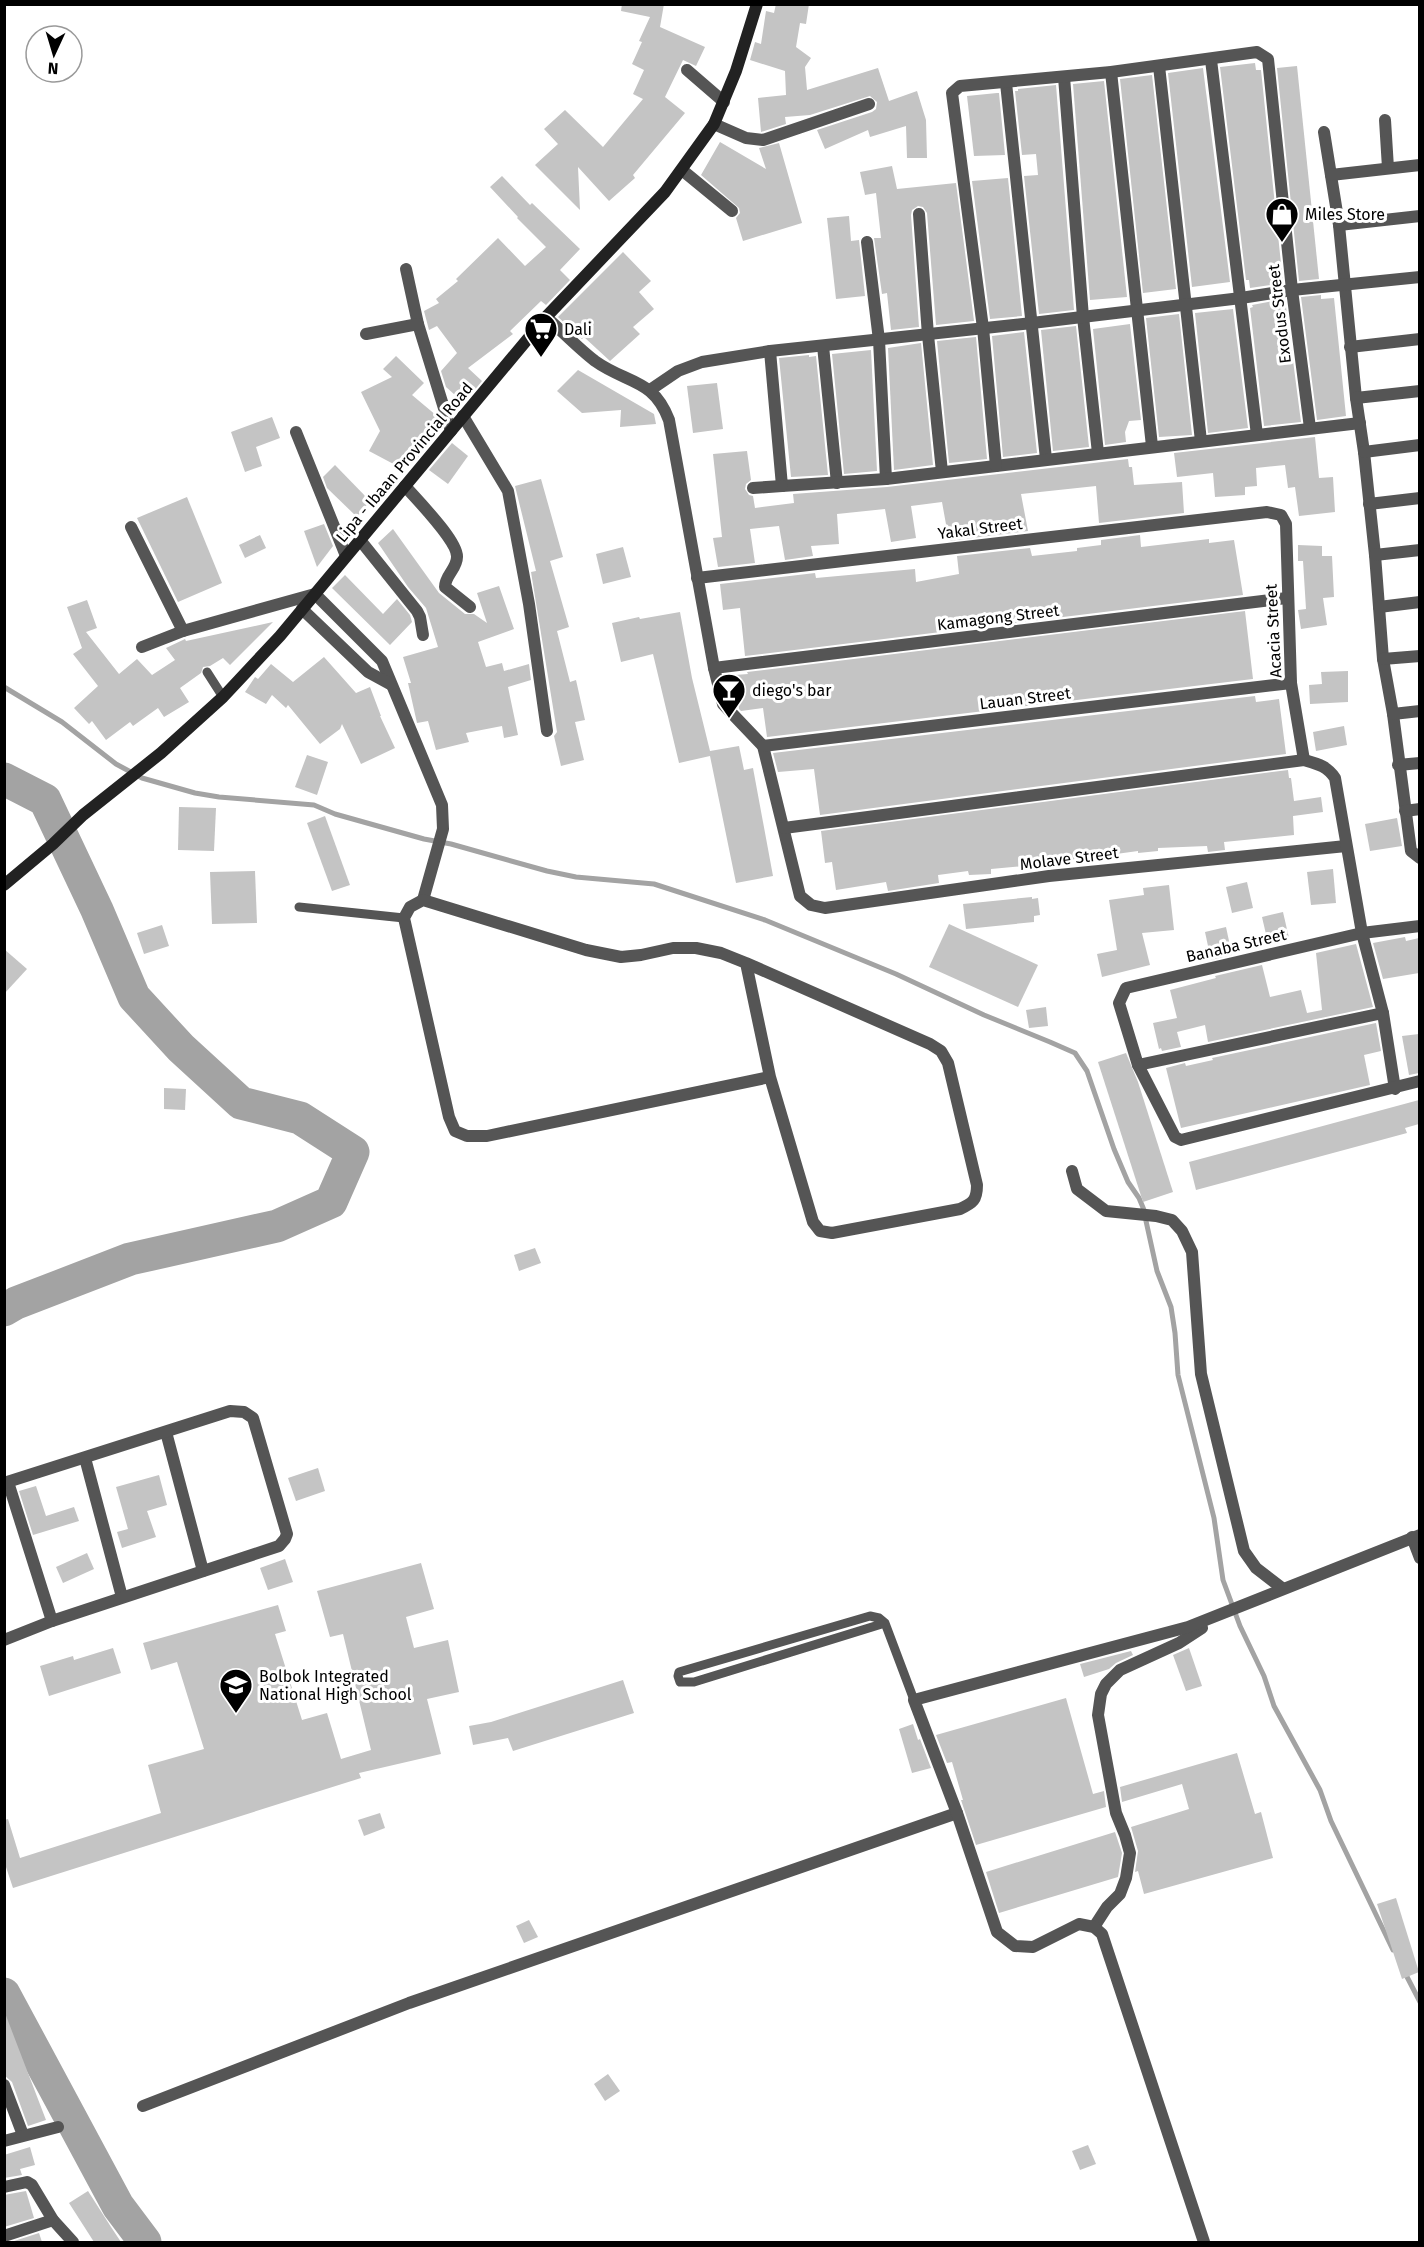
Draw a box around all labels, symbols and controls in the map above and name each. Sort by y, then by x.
north arrow [24,24,84,84]
text: N [47,59,59,78]
shop icon: Miles Store [1264,196,1300,243]
place label: Miles Store [1305,205,1385,224]
street label: Exodus Street [1264,263,1295,364]
supermarket icon: Dali [523,311,559,358]
place label: Dali [564,320,592,339]
street label: Lipa - Ibaan Provincial Road [332,379,477,546]
street label: Yakal Street [937,514,1024,543]
street label: Acacia Street [1262,583,1285,678]
street label: Kamagong Street [936,601,1060,634]
bar icon: diego's bar [711,672,747,719]
place label: diego's bar [752,681,832,700]
street label: Lauan Street [978,683,1072,714]
street label: Molave Street [1019,843,1120,874]
street label: Banaba Street [1184,925,1288,966]
school or university icon: Bolbok Integrated National High School [218,1667,254,1714]
place label: Bolbok Integrated National High School [259,1667,412,1704]

